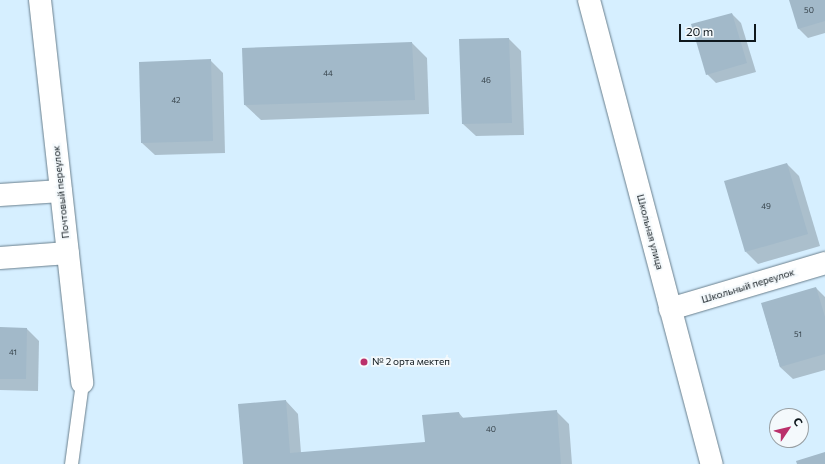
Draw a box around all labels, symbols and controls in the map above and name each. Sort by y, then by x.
house number: 50 [804,6,814,16]
scale bar [681,16,758,42]
text: 20 m [686,24,713,38]
house number: 44 [323,69,333,79]
house number: 46 [481,76,491,86]
house number: 42 [171,96,181,106]
street label: Почтовый переулок [50,145,72,239]
street label: Школьная улица [634,193,666,271]
house number: 49 [761,202,771,212]
street label: Школьный переулок [700,266,796,306]
house number: 51 [794,330,802,340]
house number: 41 [9,348,17,358]
place label: № 2 орта мектеп [372,356,450,368]
marker: № 2 орта мектеп [359,357,369,367]
north arrow [769,408,809,448]
text: С [791,415,806,428]
house number: 40 [486,425,496,435]

